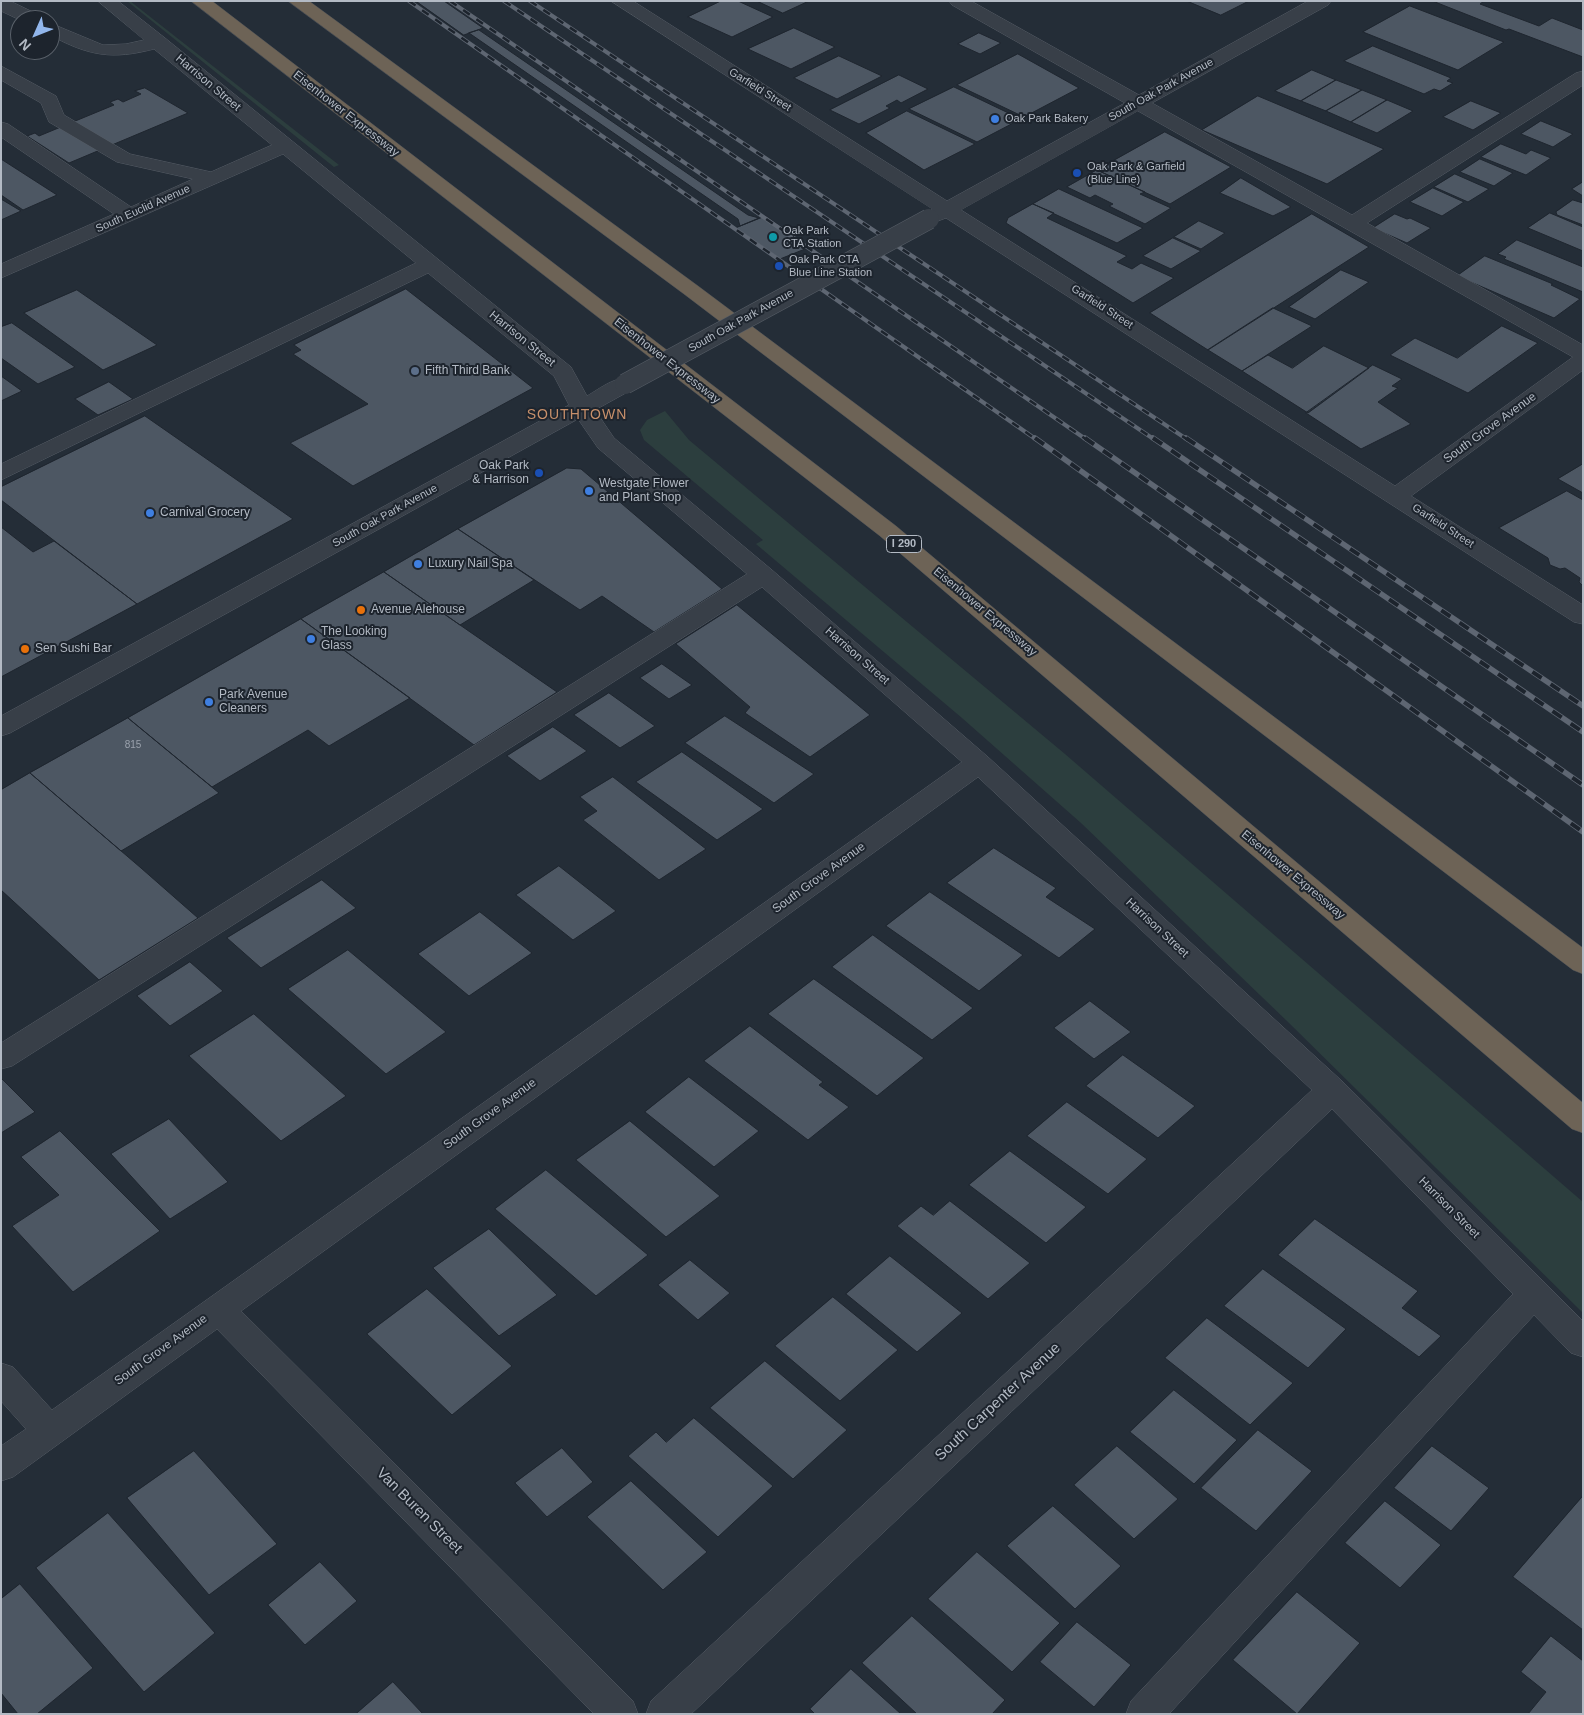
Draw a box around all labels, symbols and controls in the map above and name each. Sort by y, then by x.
north arrow [10,10,60,60]
text: N [16,36,34,54]
street label: Harrison Street [172,52,244,114]
street label: South Oak Park Avenue [1106,56,1216,124]
street label: Garfield Street [726,66,794,114]
street label: Eisenhower Expressway [290,68,402,160]
place label: Oak Park Bakery [1005,112,1088,126]
marker: Oak Park Bakery [989,113,1001,125]
place label: Oak Park & Garfield (Blue Line) [1087,160,1185,186]
marker: Oak Park & Garfield (Blue Line) [1071,167,1083,179]
street label: South Euclid Avenue [94,182,192,236]
place label: Oak Park CTA Station [783,224,841,250]
marker: Oak Park CTA Station [767,231,779,243]
place label: Oak Park CTA Blue Line Station [789,253,872,279]
marker: Oak Park CTA Blue Line Station [773,260,785,272]
street label: Garfield Street [1069,282,1135,332]
street label: South Oak Park Avenue [686,287,796,355]
street label: Harrison Street [486,308,558,370]
street label: Eisenhower Expressway [611,315,723,407]
place label: Fifth Third Bank [425,364,510,378]
marker: Fifth Third Bank [409,365,421,377]
street label: South Grove Avenue [1441,389,1539,467]
district label: SOUTHTOWN [526,407,628,423]
place label: Oak Park & Harrison [472,459,529,487]
marker: Oak Park & Harrison [533,467,545,479]
place label: Westgate Flower and Plant Shop [599,477,689,505]
street label: South Oak Park Avenue [330,482,440,550]
marker: Westgate Flower and Plant Shop [583,485,595,497]
street label: Garfield Street [1410,501,1476,551]
place label: Carnival Grocery [160,506,250,520]
marker: Carnival Grocery [144,507,156,519]
road number: I 290 [886,536,922,552]
place label: Luxury Nail Spa [428,557,513,571]
marker: Luxury Nail Spa [412,558,424,570]
street label: Eisenhower Expressway [930,564,1040,660]
place label: Avenue Alehouse [371,603,465,617]
marker: Avenue Alehouse [355,604,367,616]
street label: Harrison Street [822,624,892,688]
place label: The Looking Glass [321,625,387,653]
marker: The Looking Glass [305,633,317,645]
place label: Sen Sushi Bar [35,642,112,656]
marker: Sen Sushi Bar [19,643,31,655]
place label: Park Avenue Cleaners [219,688,287,716]
marker: Park Avenue Cleaners [203,696,215,708]
house number: 815 [125,739,141,751]
street label: Eisenhower Expressway [1238,827,1348,923]
street label: South Grove Avenue [770,839,868,917]
street label: Harrison Street [1123,895,1191,961]
street label: South Grove Avenue [441,1075,539,1153]
street label: Harrison Street [1415,1174,1483,1242]
street label: South Grove Avenue [112,1311,210,1389]
street label: South Carpenter Avenue [932,1339,1064,1465]
street label: Van Buren Street [372,1464,466,1558]

